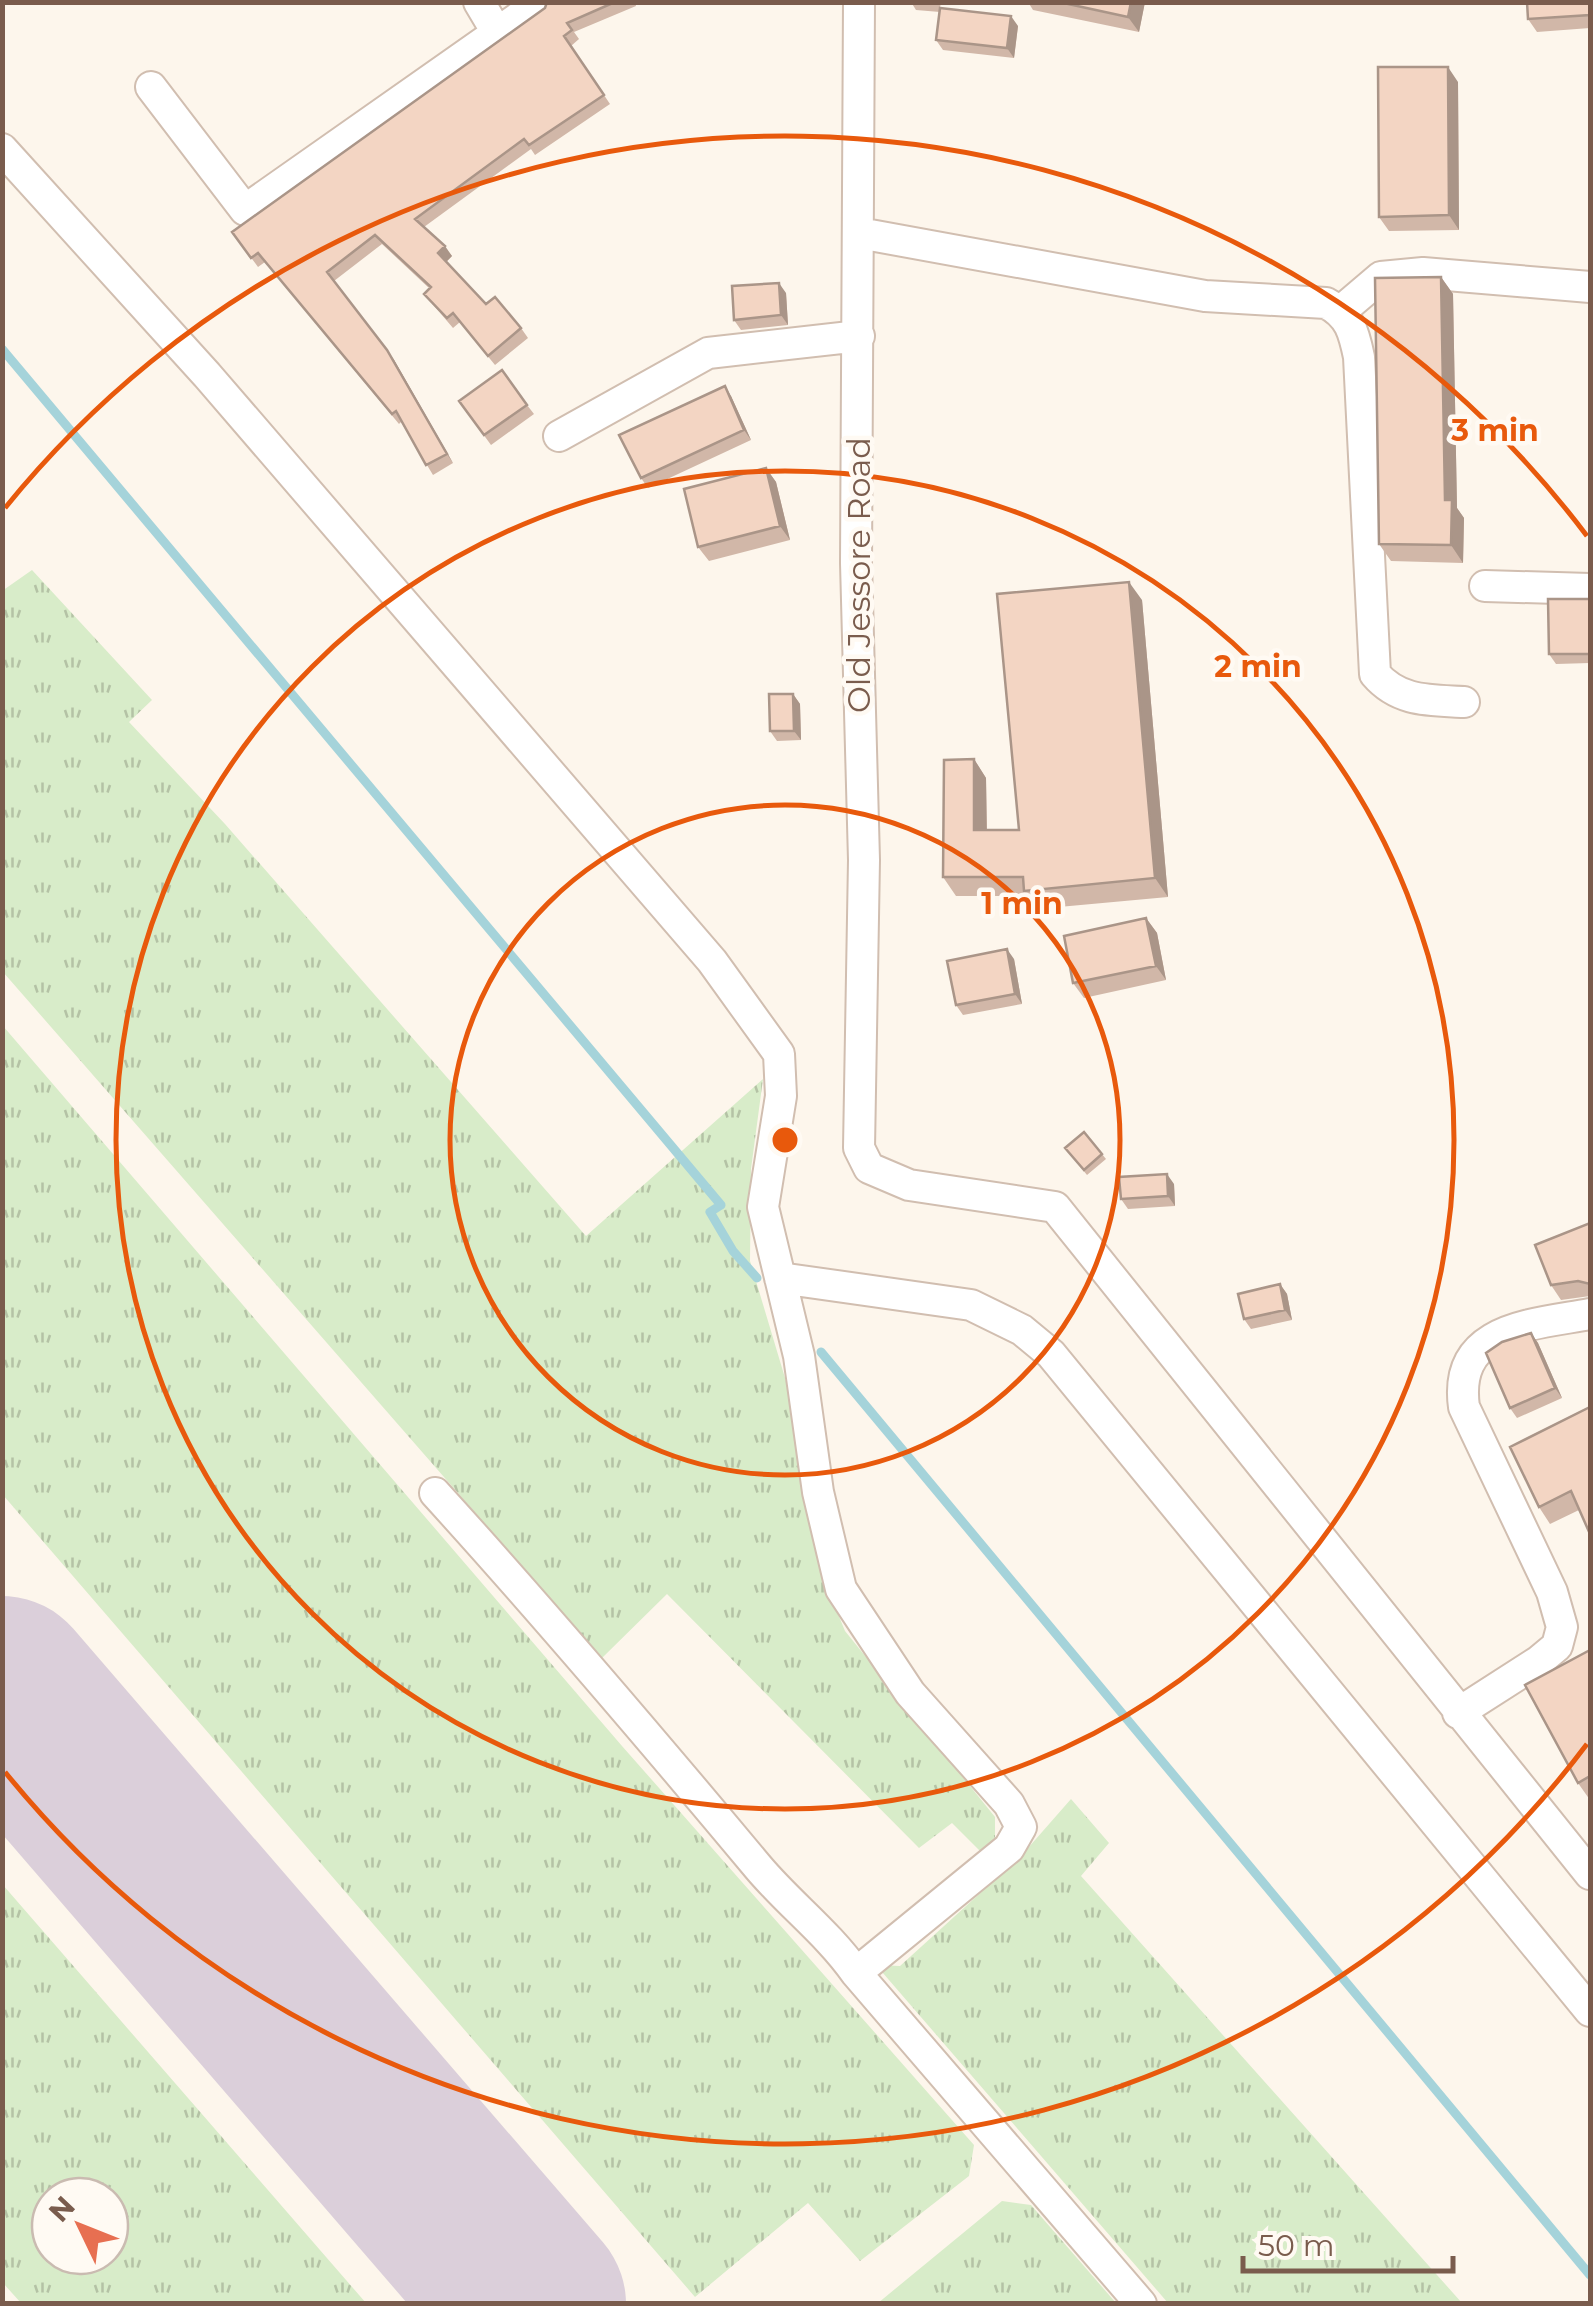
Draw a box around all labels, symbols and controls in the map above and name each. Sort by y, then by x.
text: 3 min [1450,412,1539,449]
street label: Old Jessore Road [839,437,878,713]
text: 2 min [1214,648,1302,685]
text: 1 min [981,885,1063,922]
centre of rings [767,1122,803,1158]
north arrow [30,2176,130,2276]
text: N [42,2189,82,2229]
scale bar [1243,2211,1453,2273]
text: 50 m [1258,2227,1335,2264]

